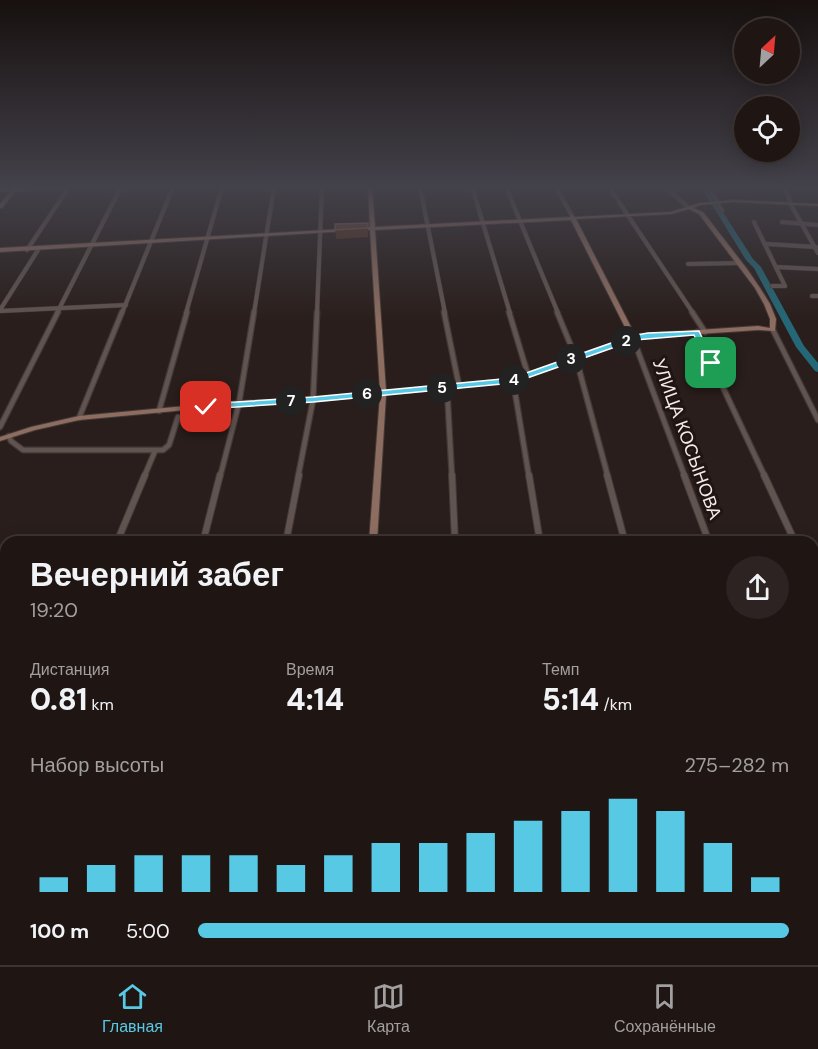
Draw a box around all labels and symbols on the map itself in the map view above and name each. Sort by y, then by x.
north arrow [734,18,800,84]
pin: 2 [611,326,641,356]
pin [685,337,736,388]
pin: 3 [556,344,586,374]
street label: УЛИЦА КОСЫНОВА [647,355,727,523]
pin: 4 [499,365,529,395]
pin: 5 [427,373,457,403]
pin: 6 [352,379,382,409]
pin [180,381,231,432]
pin: 7 [276,386,306,416]

